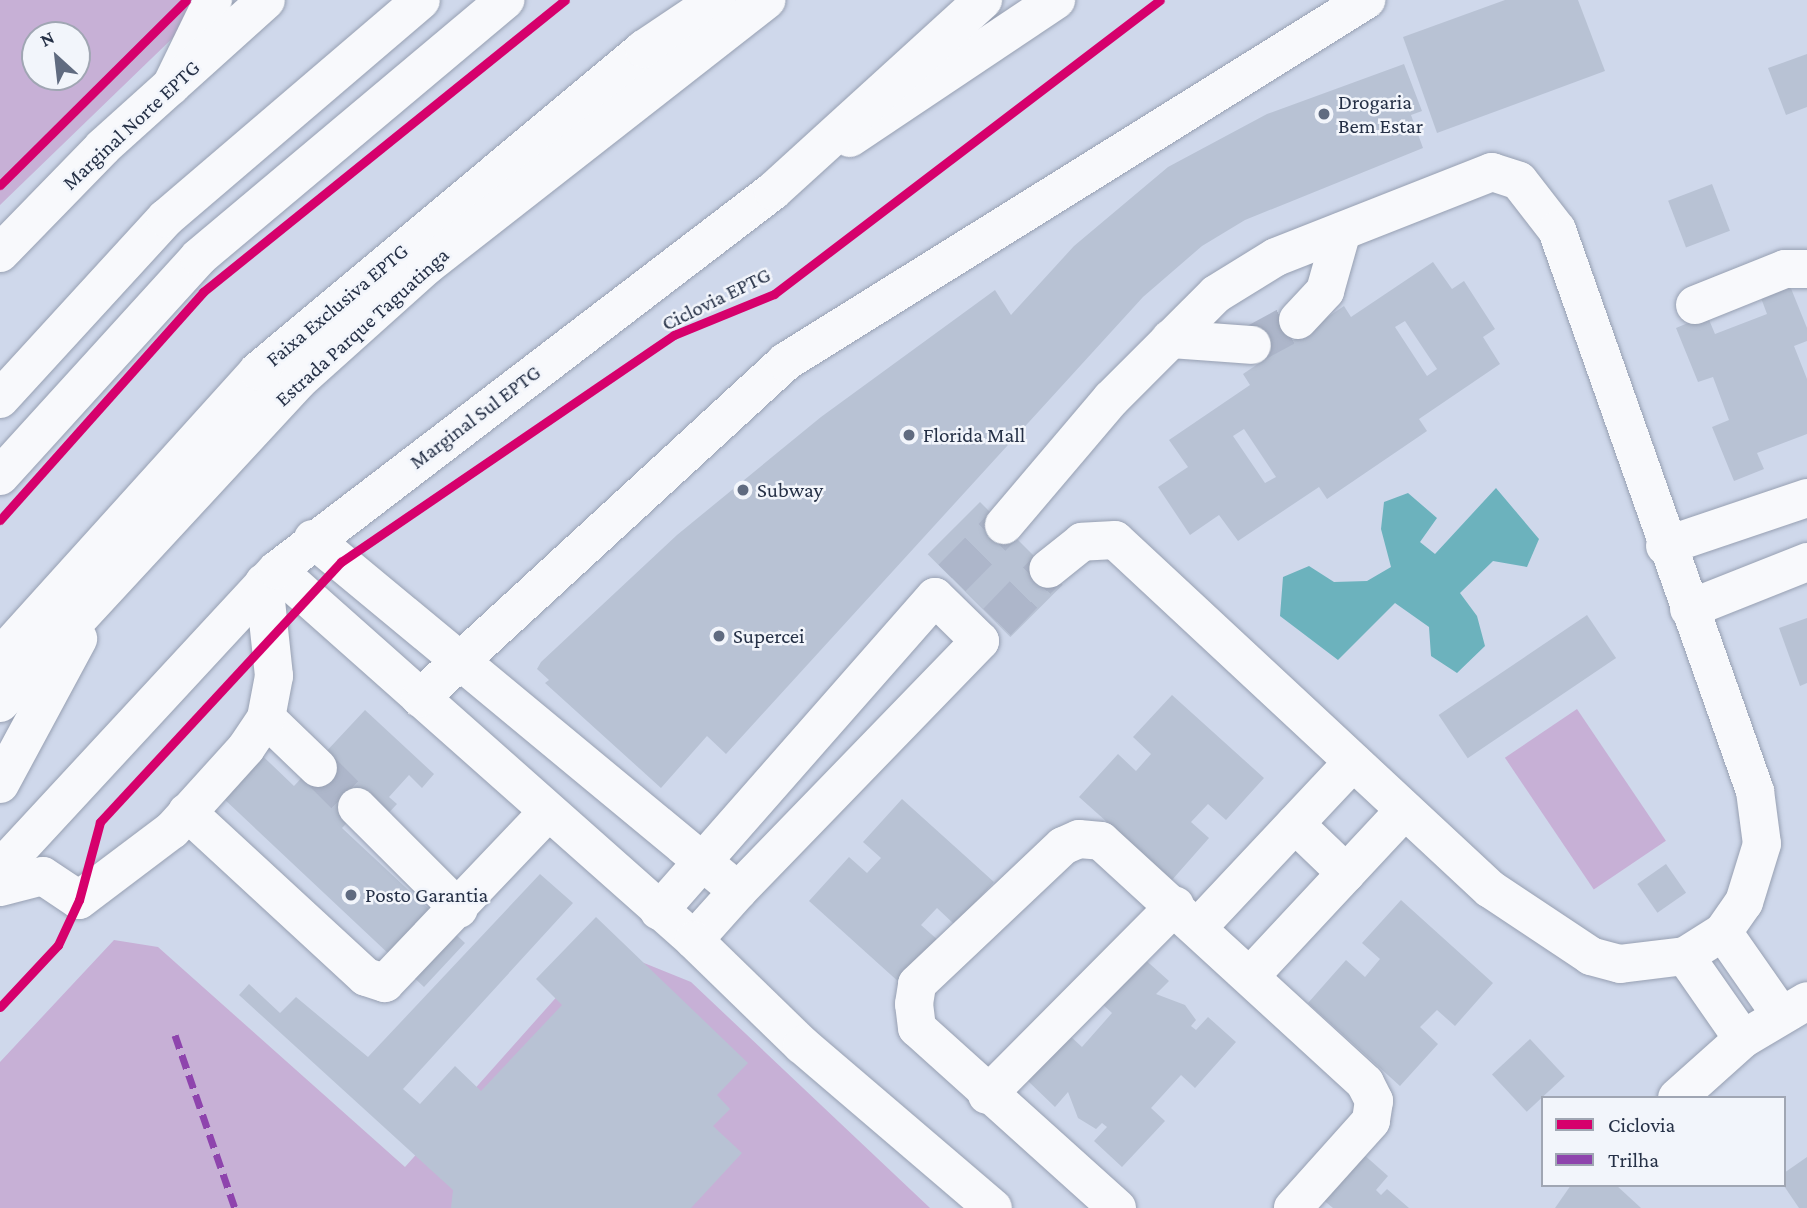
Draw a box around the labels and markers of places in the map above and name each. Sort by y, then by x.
place label: Drogaria Bem Estar [1338,89,1423,139]
marker: Drogaria Bem Estar [1316,106,1332,122]
place label: Florida Mall [923,422,1025,448]
marker: Florida Mall [901,427,917,443]
place label: Subway [757,477,823,503]
marker: Subway [735,482,751,498]
place label: Supercei [733,623,805,649]
marker: Supercei [711,628,727,644]
place label: Posto Garantia [365,882,488,908]
marker: Posto Garantia [343,887,359,903]

